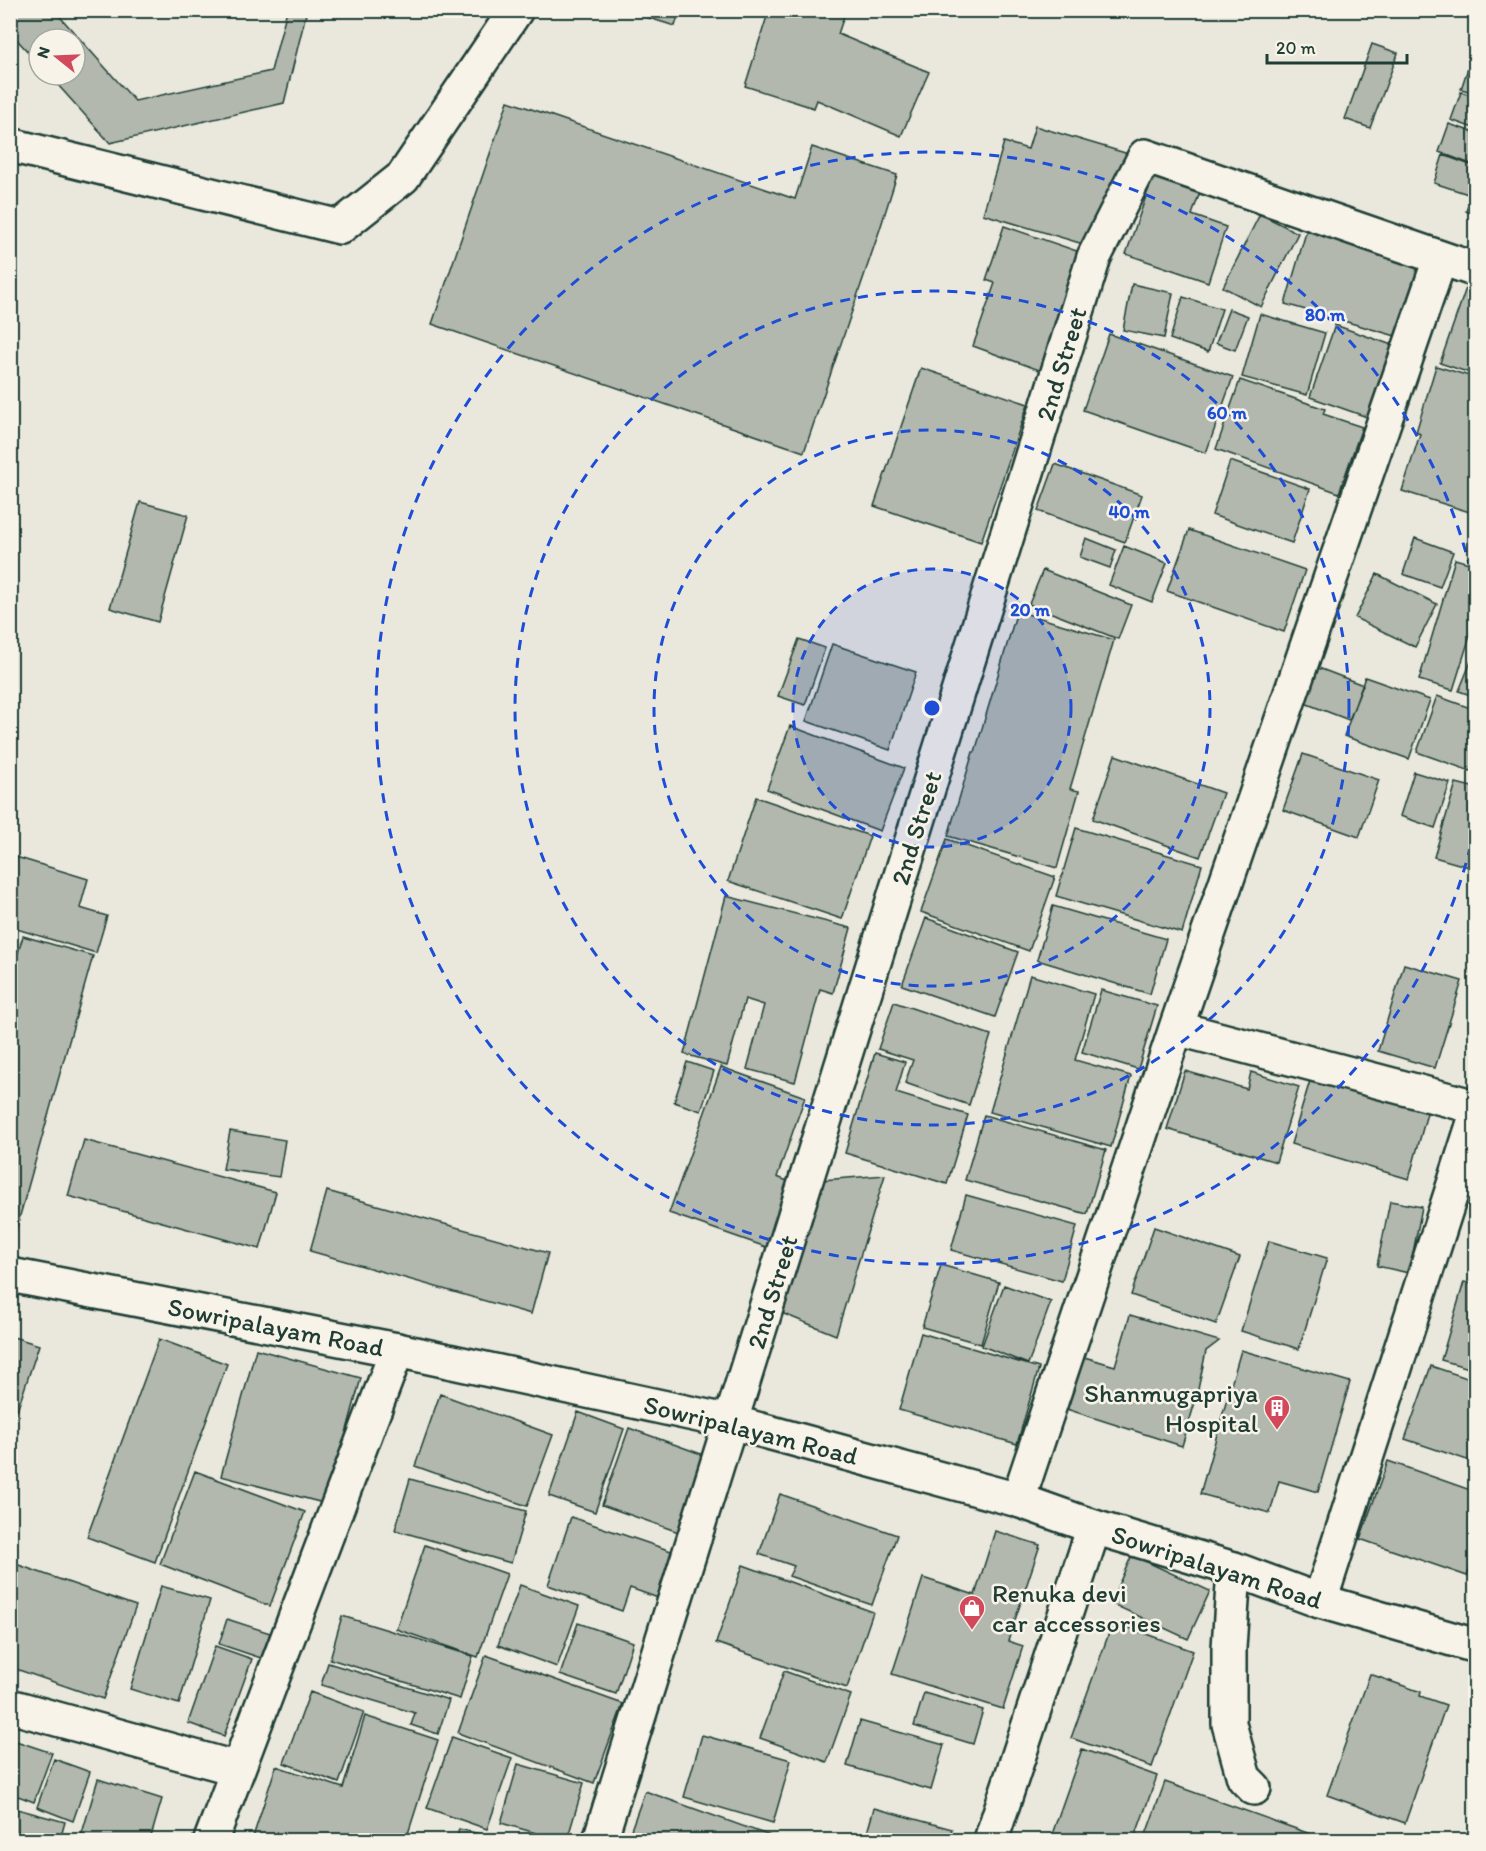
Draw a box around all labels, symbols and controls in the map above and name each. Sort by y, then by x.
north arrow [27,27,87,87]
scale bar [1267,27,1406,65]
text: 20 m [1276,37,1316,59]
text: N [33,44,54,61]
street label: 2nd Street [1029,303,1094,425]
text: 80 m [1305,304,1346,326]
text: 60 m [1207,402,1248,424]
text: 40 m [1108,501,1150,523]
text: 20 m [1010,599,1051,621]
centre of rings [922,698,942,718]
street label: 2nd Street [884,767,949,889]
street label: 2nd Street [740,1231,805,1353]
street label: Sowripalayam Road [165,1290,388,1364]
place label: Shanmugapriya Hospital [1084,1377,1258,1439]
street label: Sowripalayam Road [641,1388,862,1472]
building icon: Shanmugapriya Hospital [1262,1393,1292,1431]
street label: Sowripalayam Road [1108,1518,1327,1616]
place label: Renuka devi car accessories [992,1577,1161,1639]
shop icon: Renuka devi car accessories [957,1593,987,1631]

